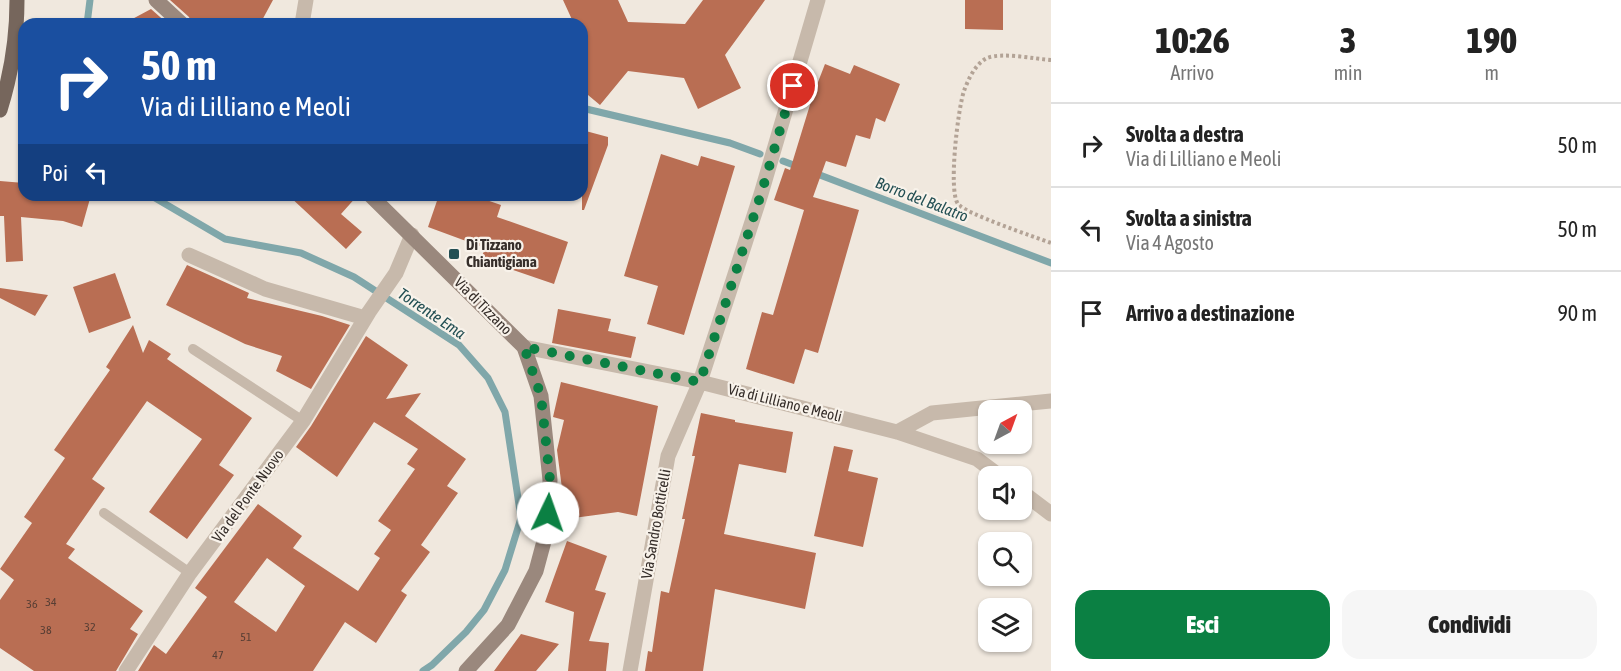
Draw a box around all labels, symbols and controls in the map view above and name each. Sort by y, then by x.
text: 10:26 [1155,19,1230,61]
text: 3 [1340,19,1356,61]
text: 190 [1466,19,1517,61]
text: 50 m [141,41,216,89]
icon: right [42,42,120,120]
pin [767,60,818,111]
text: Arrivo [1171,61,1214,84]
text: min [1334,61,1362,84]
text: m [1484,61,1499,84]
icon: arrive [776,69,809,102]
text: Via di Lilliano e Meoli [141,91,351,122]
text: Svolta a destra [1126,121,1244,147]
icon: right [1075,129,1108,162]
text: 50 m [1557,132,1597,158]
text: Via di Lilliano e Meoli [1126,147,1281,170]
icon: left [80,156,113,189]
text: Poi [42,160,68,186]
water label: Borro del Balatro [873,173,971,225]
text: Svolta a sinistra [1126,205,1252,231]
icon: left [1075,213,1108,246]
text: 50 m [1557,216,1597,242]
text: Via 4 Agosto [1126,231,1214,254]
place label: Di Tizzano Chiantigiana [466,236,537,270]
marker: Di Tizzano Chiantigiana [447,247,461,261]
street label: Via di Tizzano [451,273,516,338]
water label: Torrente Ema [395,284,470,342]
icon: arrive [1075,297,1108,330]
text: Arrivo a destinazione [1126,300,1295,326]
text: 90 m [1557,300,1597,326]
street label: Via di Lilliano e Meoli [726,380,844,425]
north arrow [978,400,1032,454]
map controls [978,400,1032,652]
street label: Via del Ponte Nuovo [208,446,287,545]
button: sound [978,466,1032,520]
street label: Via Sandro Botticelli [637,468,674,580]
position arrow [516,481,580,545]
button: search [978,532,1032,586]
button: Esci [1075,590,1330,659]
button: Condividi [1342,590,1597,659]
house number: 34 [45,595,57,609]
house number: 36 [26,597,38,611]
button: layers [978,598,1032,652]
house number: 32 [84,620,96,634]
house number: 38 [40,623,52,637]
house number: 51 [240,630,252,644]
house number: 47 [212,648,224,662]

